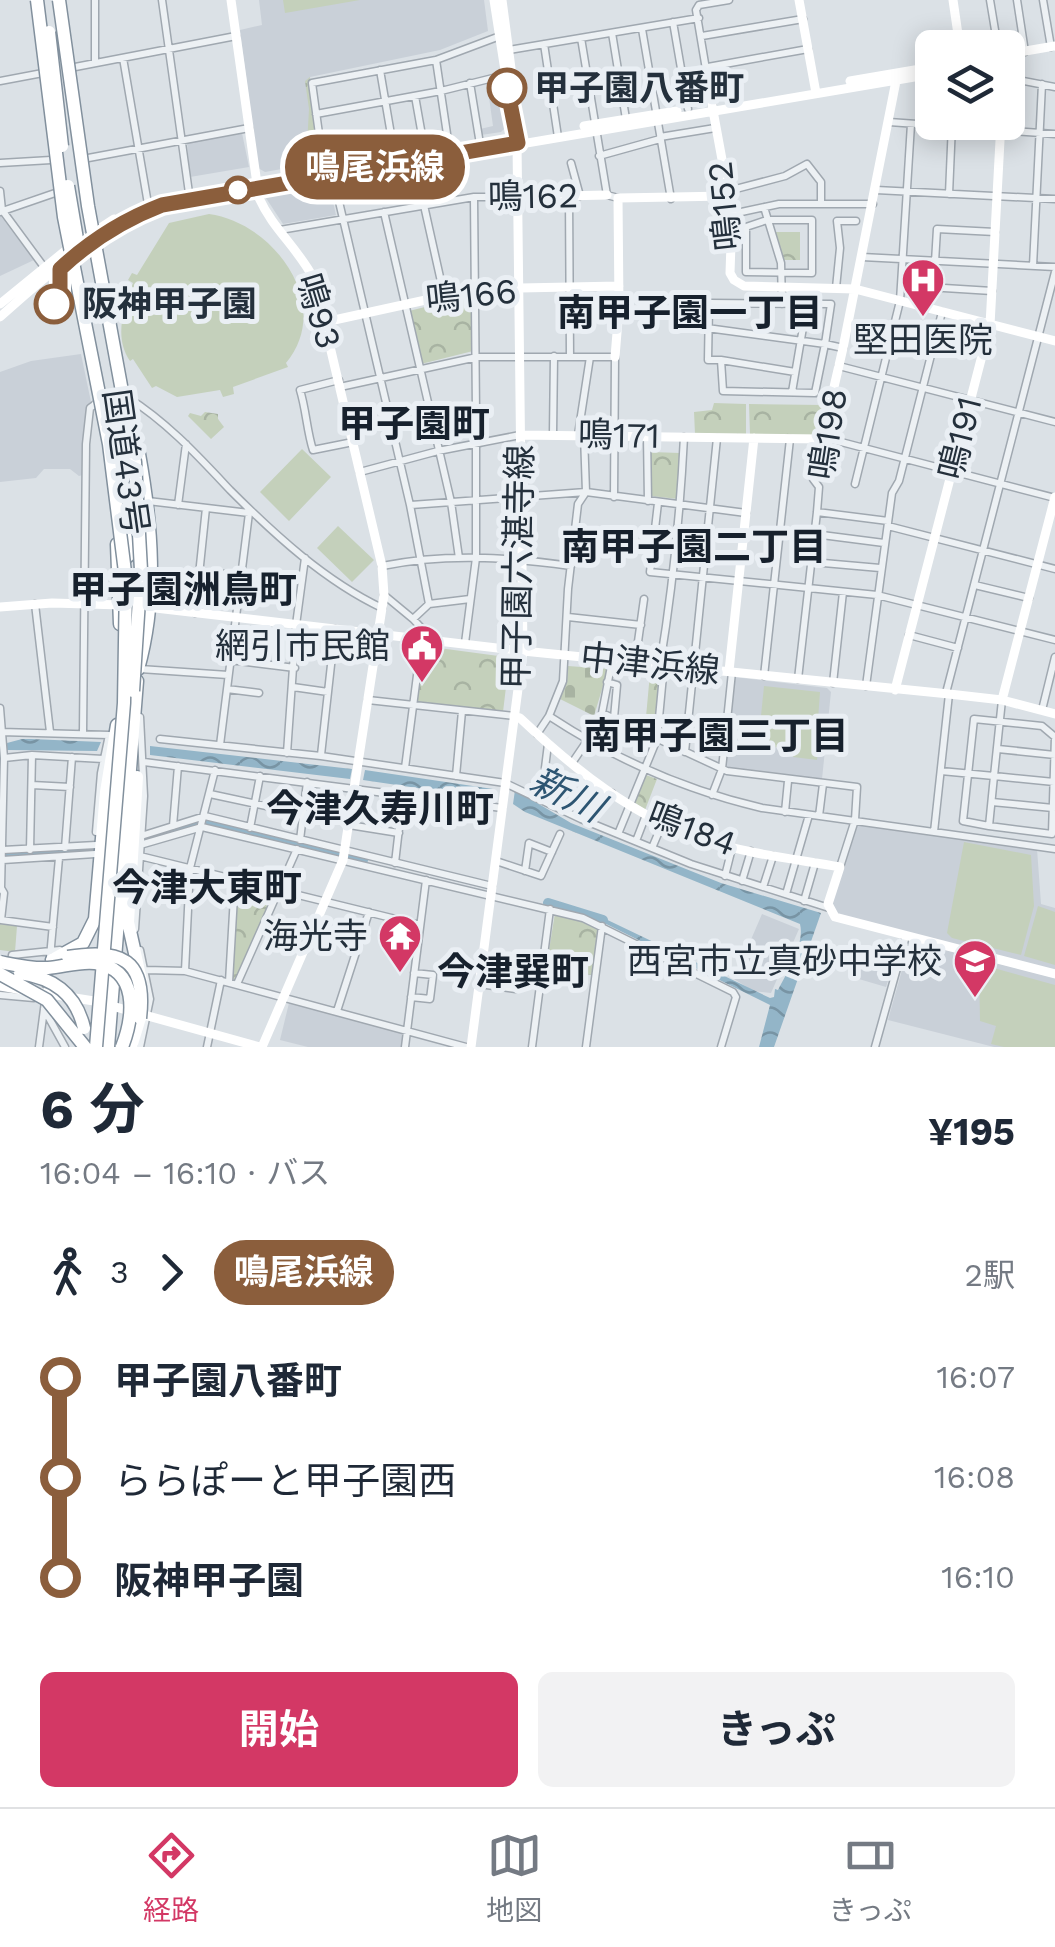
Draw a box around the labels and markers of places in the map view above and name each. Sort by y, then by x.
place label: 甲子園八番町 [534,67,744,109]
marker: 甲子園八番町 [488,69,526,107]
unlabelled marker [225,177,251,203]
hospital icon: 堅田医院 [900,257,946,318]
place label: 阪神甲子園 [82,283,257,325]
marker: 阪神甲子園 [35,285,73,323]
place label: 堅田医院 [853,319,993,361]
public building icon: 網引市民館 [399,623,445,684]
place label: 網引市民館 [215,625,390,667]
temple icon: 海光寺 [377,913,423,974]
place label: 海光寺 [263,915,368,957]
school or university icon: 西宮市立真砂中学校 [952,938,998,999]
place label: 西宮市立真砂中学校 [627,940,942,982]

